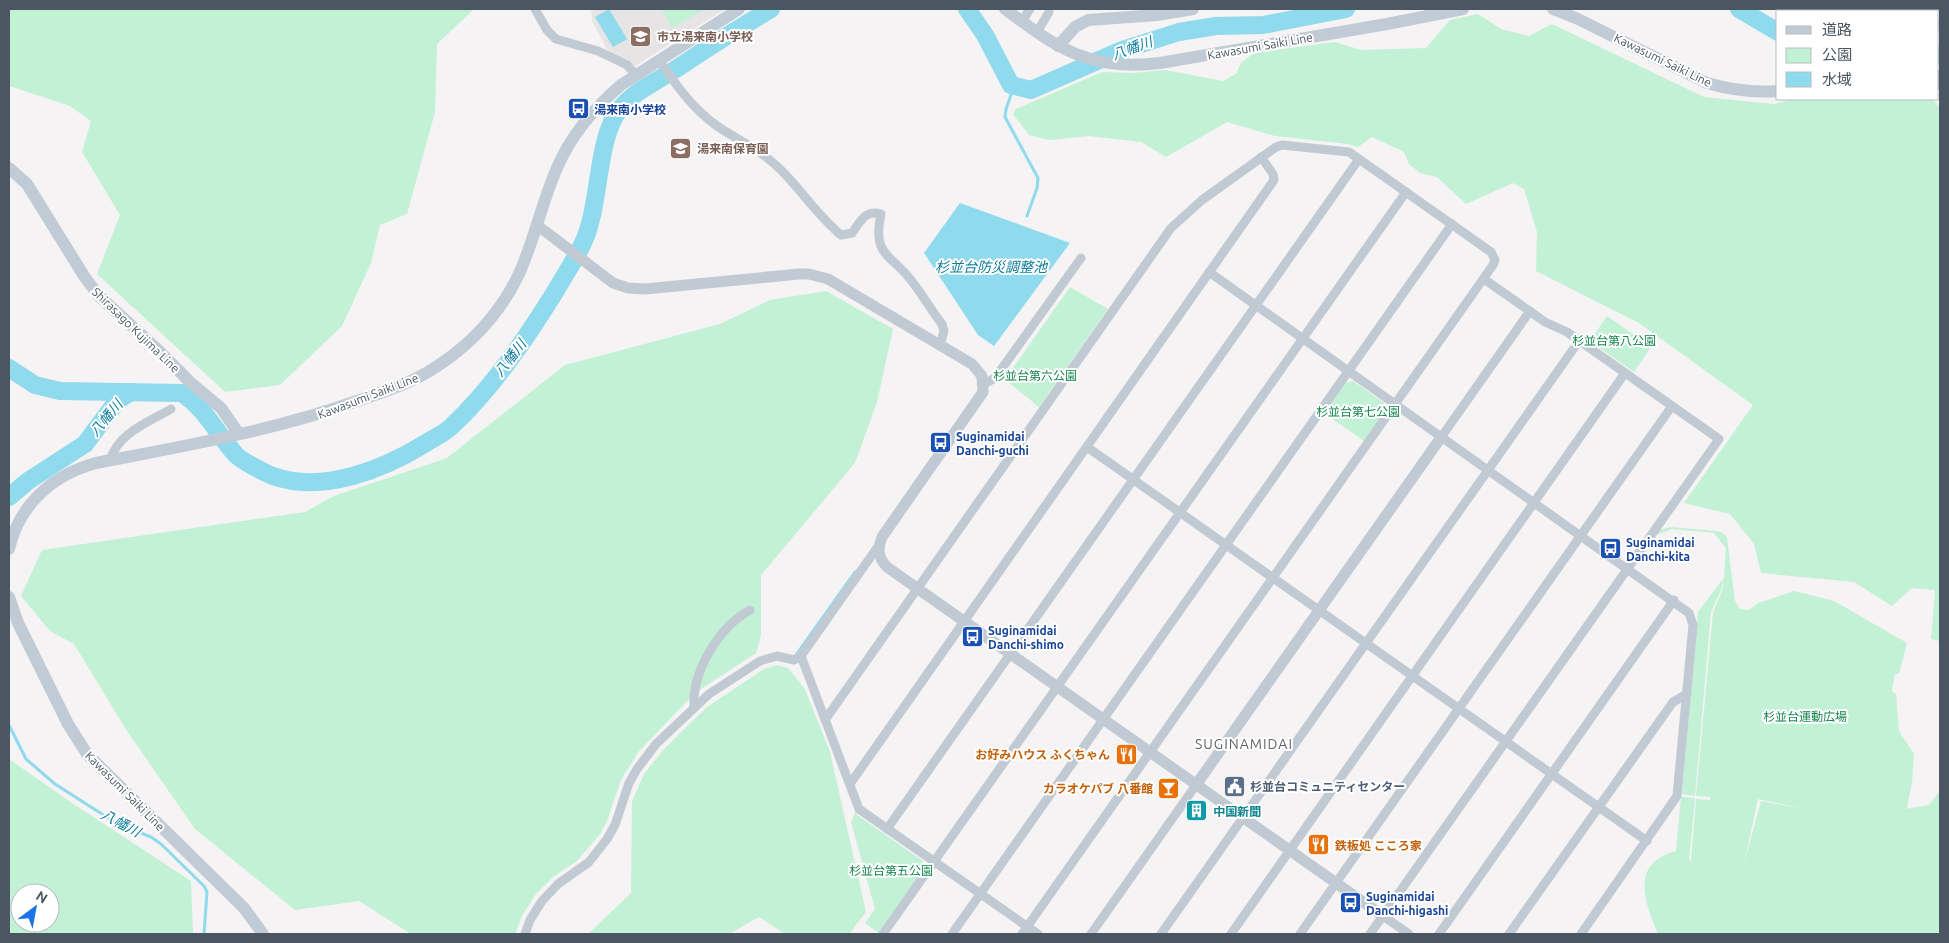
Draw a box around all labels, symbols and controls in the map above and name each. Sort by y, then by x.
legend [1776,10,1939,100]
text: 道路 [1822,21,1852,38]
school or university icon: 市立湯来南小学校 [629,24,653,48]
place label: 市立湯来南小学校 [657,30,753,43]
street label: Kawasumi Saiki Line [1206,30,1314,62]
street label: Kawasumi Saiki Line [1612,31,1714,89]
water label: 八幡川 [1110,33,1156,63]
text: 公園 [1822,46,1852,63]
text: 水域 [1822,71,1852,88]
bus stop icon: 湯来南小学校 [566,97,590,121]
place label: 湯来南小学校 [594,103,666,116]
school or university icon: 湯来南保育園 [669,136,693,160]
place label: 湯来南保育園 [697,142,769,155]
water label: 杉並台防災調整池 [935,259,1049,275]
street label: Shirasago Kujima Line [90,285,182,375]
park label: 杉並台第八公園 [1572,334,1656,347]
water label: 八幡川 [491,335,530,379]
park label: 杉並台第六公園 [993,369,1077,382]
street label: Kawasumi Saiki Line [316,371,420,421]
water label: 八幡川 [86,395,127,439]
park label: 杉並台第七公園 [1316,405,1400,418]
place label: Suginamidai Danchi-guchi [956,430,1029,457]
bus stop icon: Suginamidai Danchi-guchi [928,431,952,455]
place label: Suginamidai Danchi-kita [1626,536,1695,563]
bus stop icon: Suginamidai Danchi-kita [1598,537,1622,561]
place label: Suginamidai Danchi-shimo [988,624,1064,651]
bus stop icon: Suginamidai Danchi-shimo [960,625,984,649]
park label: 杉並台運動広場 [1763,710,1847,723]
district label: SUGINAMIDAI [1195,736,1293,752]
restaurant icon: お好みハウス ふくちゃん [1114,742,1138,766]
place label: お好みハウス ふくちゃん [975,748,1110,761]
street label: Kawasumi Saiki Line [83,749,167,833]
public building icon: 杉並台コミュニティセンター [1222,774,1246,798]
bar icon: カラオケパブ 八番館 [1157,776,1181,800]
place label: 杉並台コミュニティセンター [1250,780,1405,793]
place label: カラオケパブ 八番館 [1043,782,1153,795]
building icon: 中国新聞 [1185,799,1209,823]
place label: 中国新聞 [1213,805,1261,818]
water label: 八幡川 [99,806,145,841]
restaurant icon: 鉄板処 こころ家 [1307,833,1331,857]
place label: 鉄板処 こころ家 [1334,839,1422,852]
park label: 杉並台第五公園 [849,864,933,877]
north arrow [10,883,60,933]
text: N [33,887,51,907]
place label: Suginamidai Danchi-higashi [1366,890,1448,917]
bus stop icon: Suginamidai Danchi-higashi [1338,891,1362,915]

